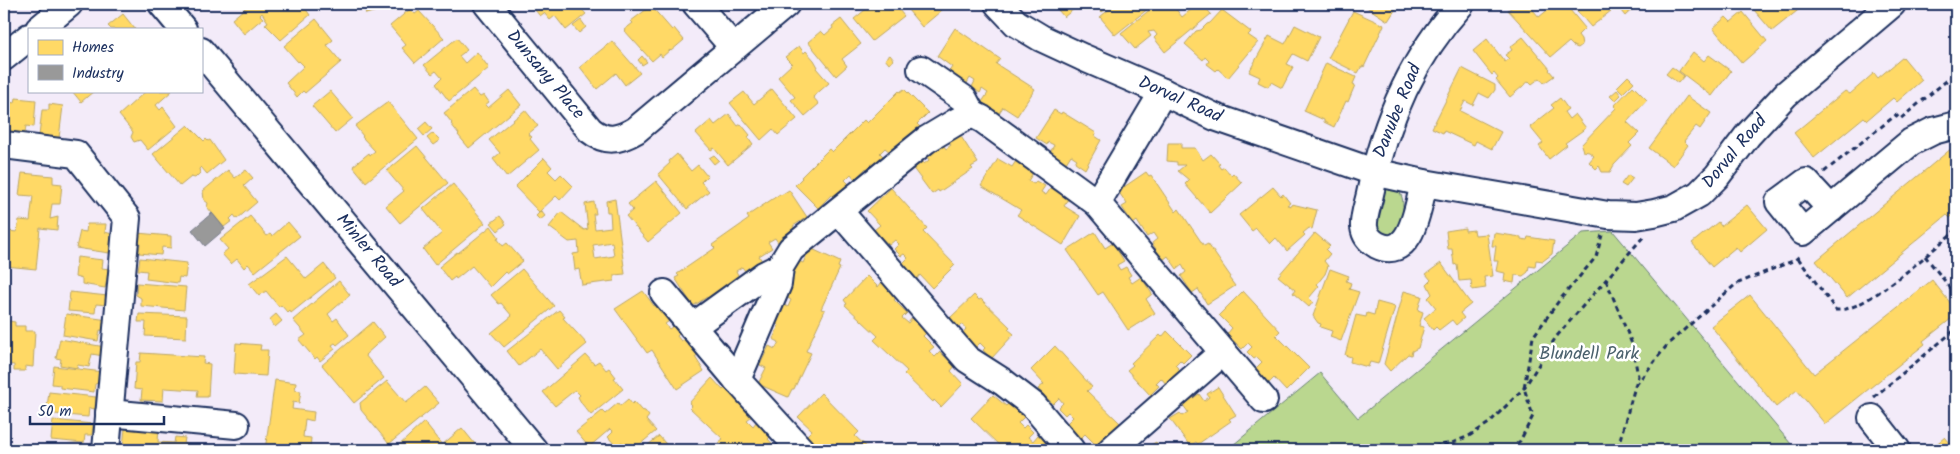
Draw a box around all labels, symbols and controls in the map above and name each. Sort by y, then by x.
street label: Dunsany Place [499,24,591,126]
legend [28,28,202,92]
text: Homes [72,36,115,60]
street label: Danube Road [1366,59,1430,162]
text: Industry [72,62,125,86]
street label: Dorval Road [1133,69,1228,132]
street label: Dorval Road [1695,108,1776,196]
street label: Minler Road [328,207,409,296]
park label: Blundell Park [1539,340,1639,369]
scale bar [30,394,164,426]
text: 50 m [38,400,72,424]

